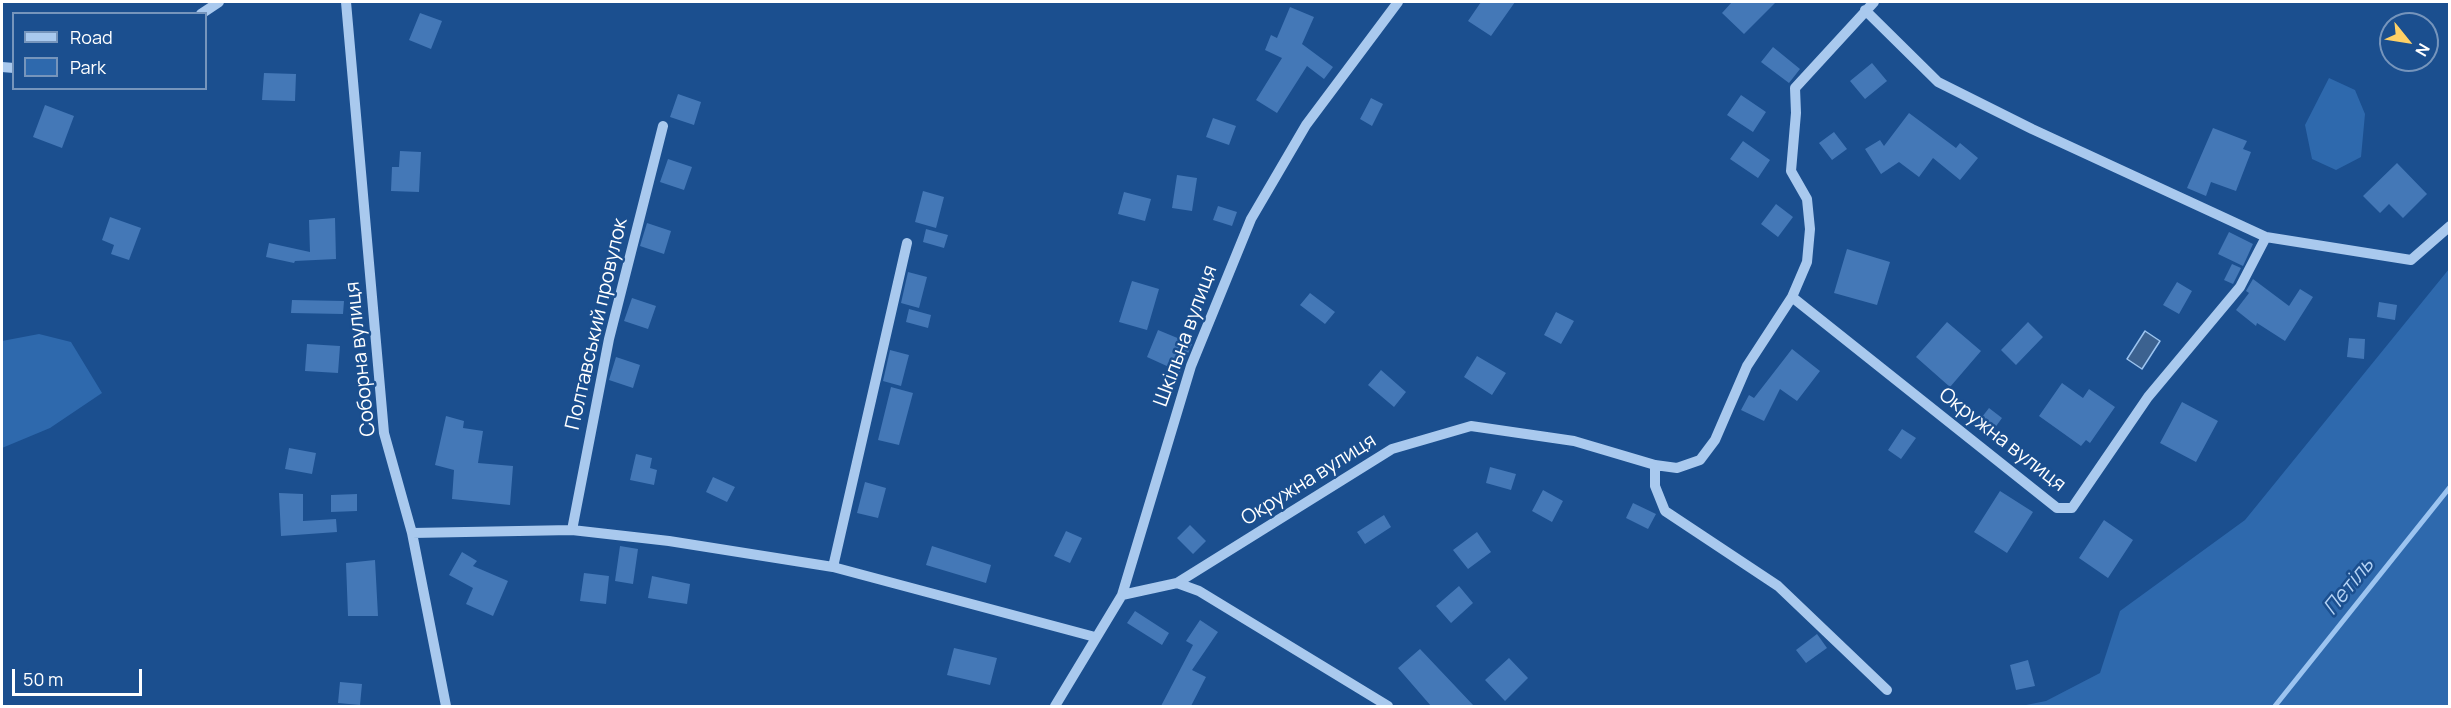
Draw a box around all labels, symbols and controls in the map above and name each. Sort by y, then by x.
legend [12,12,207,90]
north arrow [2379,12,2439,72]
text: Road [70,25,113,49]
text: N [2410,40,2435,60]
text: Park [70,55,106,79]
street label: Полтавський провулок [561,216,633,432]
street label: Шкільна вулиця [1149,262,1223,410]
street label: Соборна вулиця [341,280,381,438]
street label: Окружна вулиця [1934,383,2070,497]
street label: Окружна вулиця [1237,429,1381,531]
water label: Петіль [2319,554,2379,620]
scale bar [15,657,146,695]
text: 50 m [23,667,63,691]

